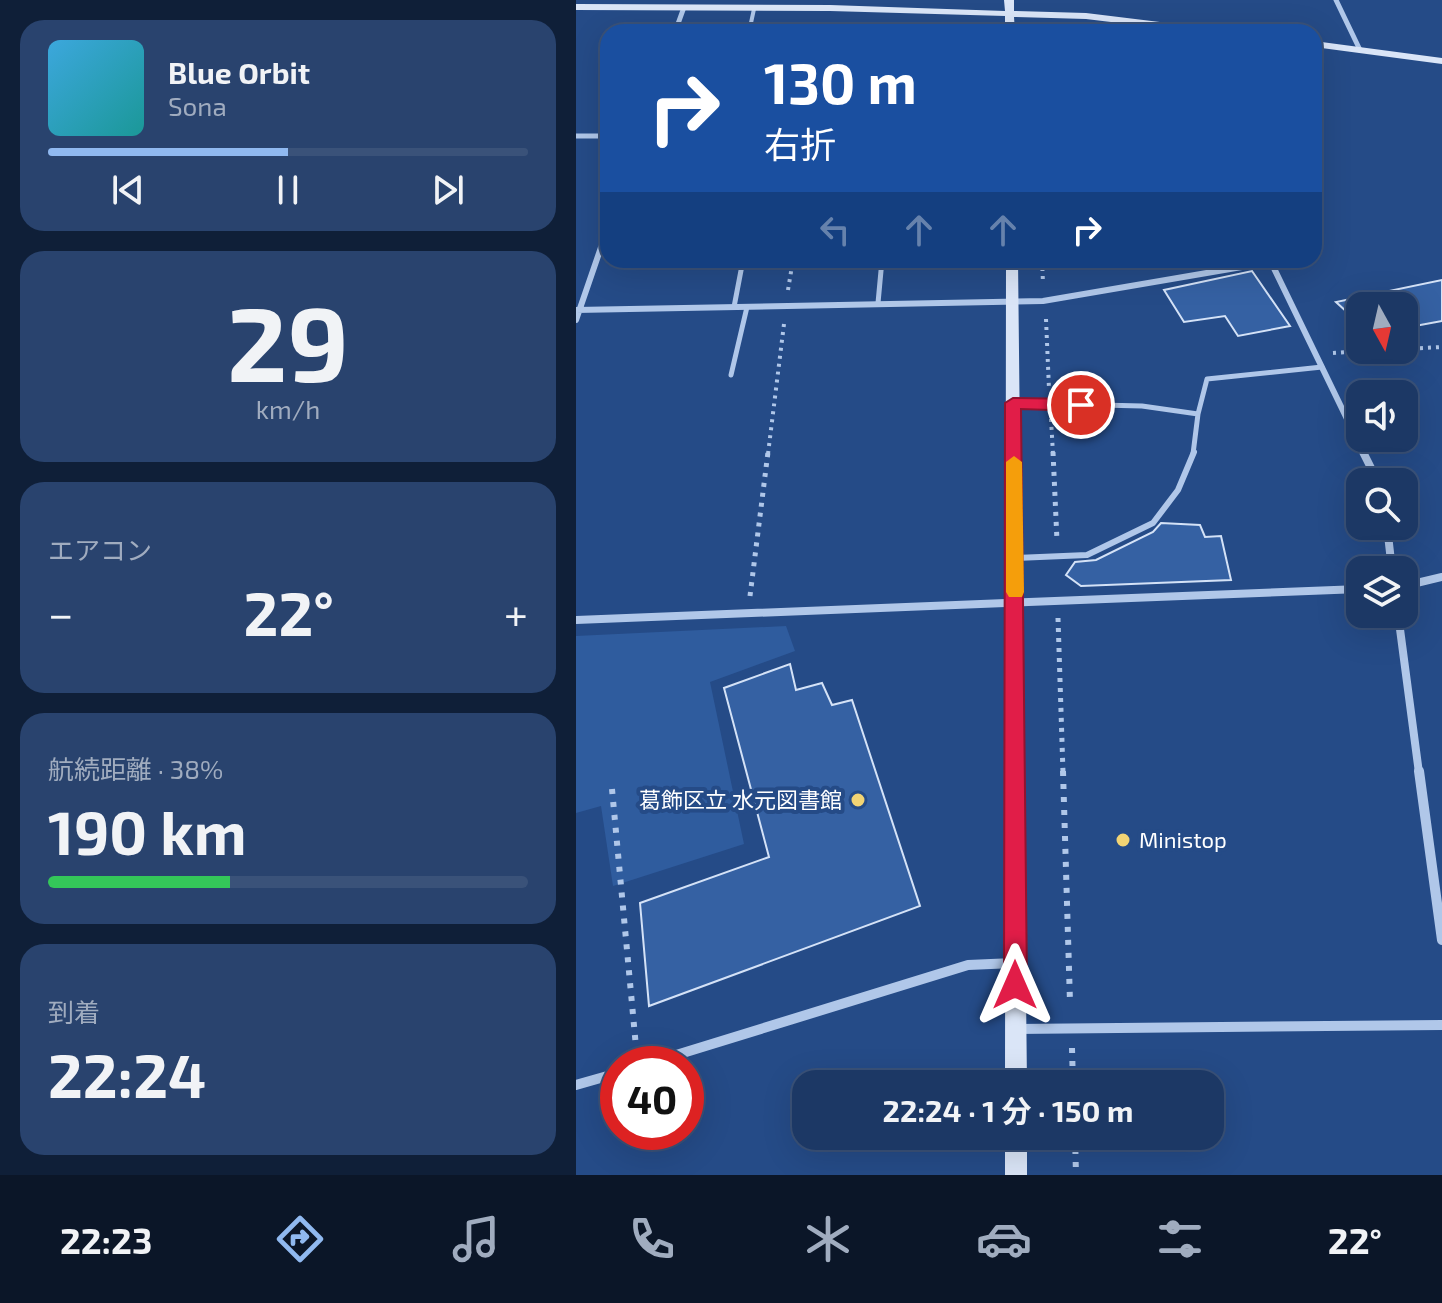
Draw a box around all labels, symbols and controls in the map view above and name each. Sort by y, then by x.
text: 130 m [764,48,917,115]
text: Blue Orbit [168,54,310,90]
icon: right [632,56,736,160]
text: Sona [168,90,227,121]
text: 右折 [764,122,836,165]
icon: previous [106,168,150,212]
icon: pause [266,168,310,212]
icon: next [426,168,470,212]
icon: left [813,208,857,252]
icon: ahead [897,208,941,252]
icon: ahead [981,208,1025,252]
icon: right [1065,208,1109,252]
text: 29 [227,278,349,403]
north arrow [1346,292,1418,364]
map controls [1346,292,1418,628]
pin [1047,371,1115,439]
button: sound [1346,380,1418,452]
icon: arrive [1059,383,1103,427]
text: km/h [256,393,320,424]
button: search [1346,468,1418,540]
text: エアコン [48,534,152,565]
button: layers [1346,556,1418,628]
text: 22° [244,576,334,648]
text: − [48,586,74,639]
text: + [504,586,528,639]
text: 航続距離 · 38% [48,753,223,784]
place label: 葛飾区立 水元図書館 [639,786,842,812]
marker: 葛飾区立 水元図書館 [849,791,867,809]
text: 190 km [48,795,247,867]
place label: Ministop [1139,826,1227,852]
marker: Ministop [1114,831,1132,849]
position arrow [973,943,1057,1027]
text: 到着 [48,996,100,1027]
text: 22:24 [48,1038,206,1110]
speed limit sign: 40 [600,1046,704,1150]
text: 22:24 · 1 分 · 150 m [883,1092,1133,1128]
icon: directions [272,1211,328,1267]
icon: music [448,1211,504,1267]
icon: phone [624,1211,680,1267]
icon: climate [800,1211,856,1267]
icon: car [976,1211,1032,1267]
icon: filters [1152,1211,1208,1267]
text: 22:23 [60,1218,152,1261]
text: 22° [1328,1218,1382,1261]

